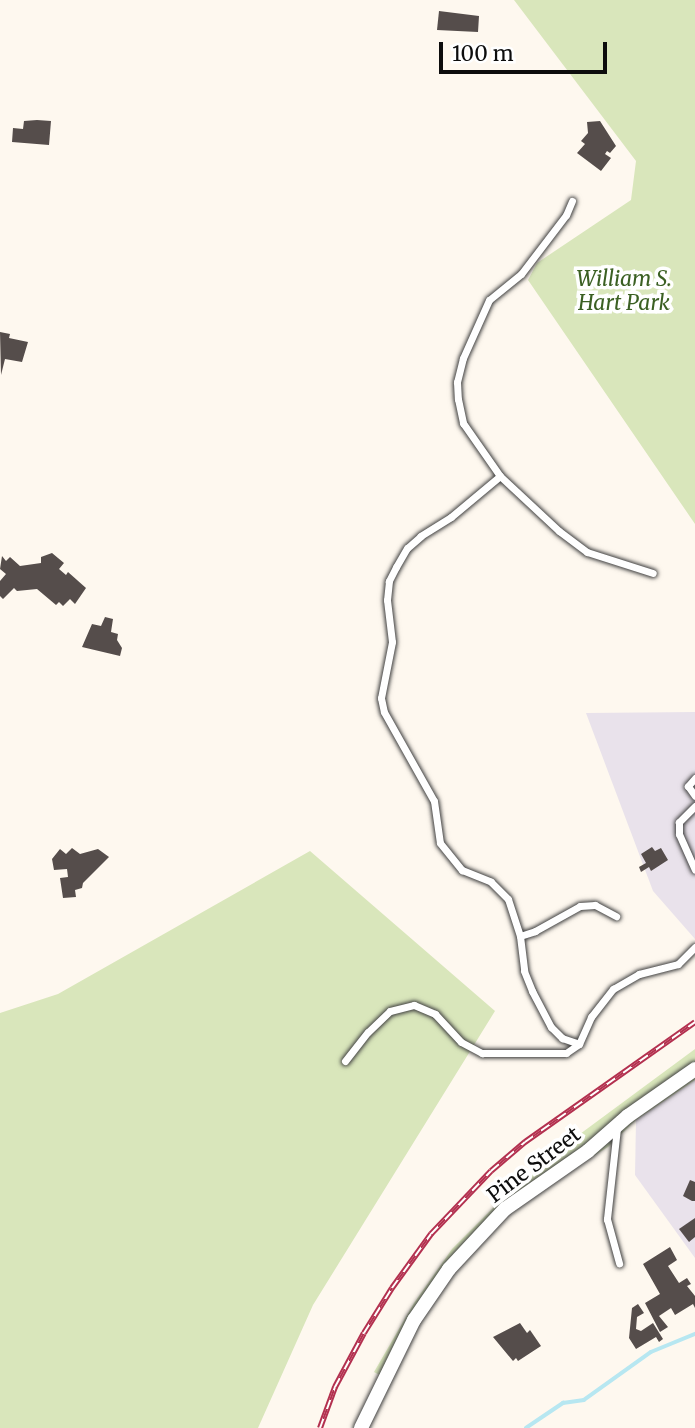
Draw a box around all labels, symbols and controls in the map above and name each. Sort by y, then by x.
scale bar [443,28,611,72]
text: 100 m [452,40,514,67]
park label: William S. Hart Park [576,266,672,316]
street label: Pine Street [482,1122,586,1208]

